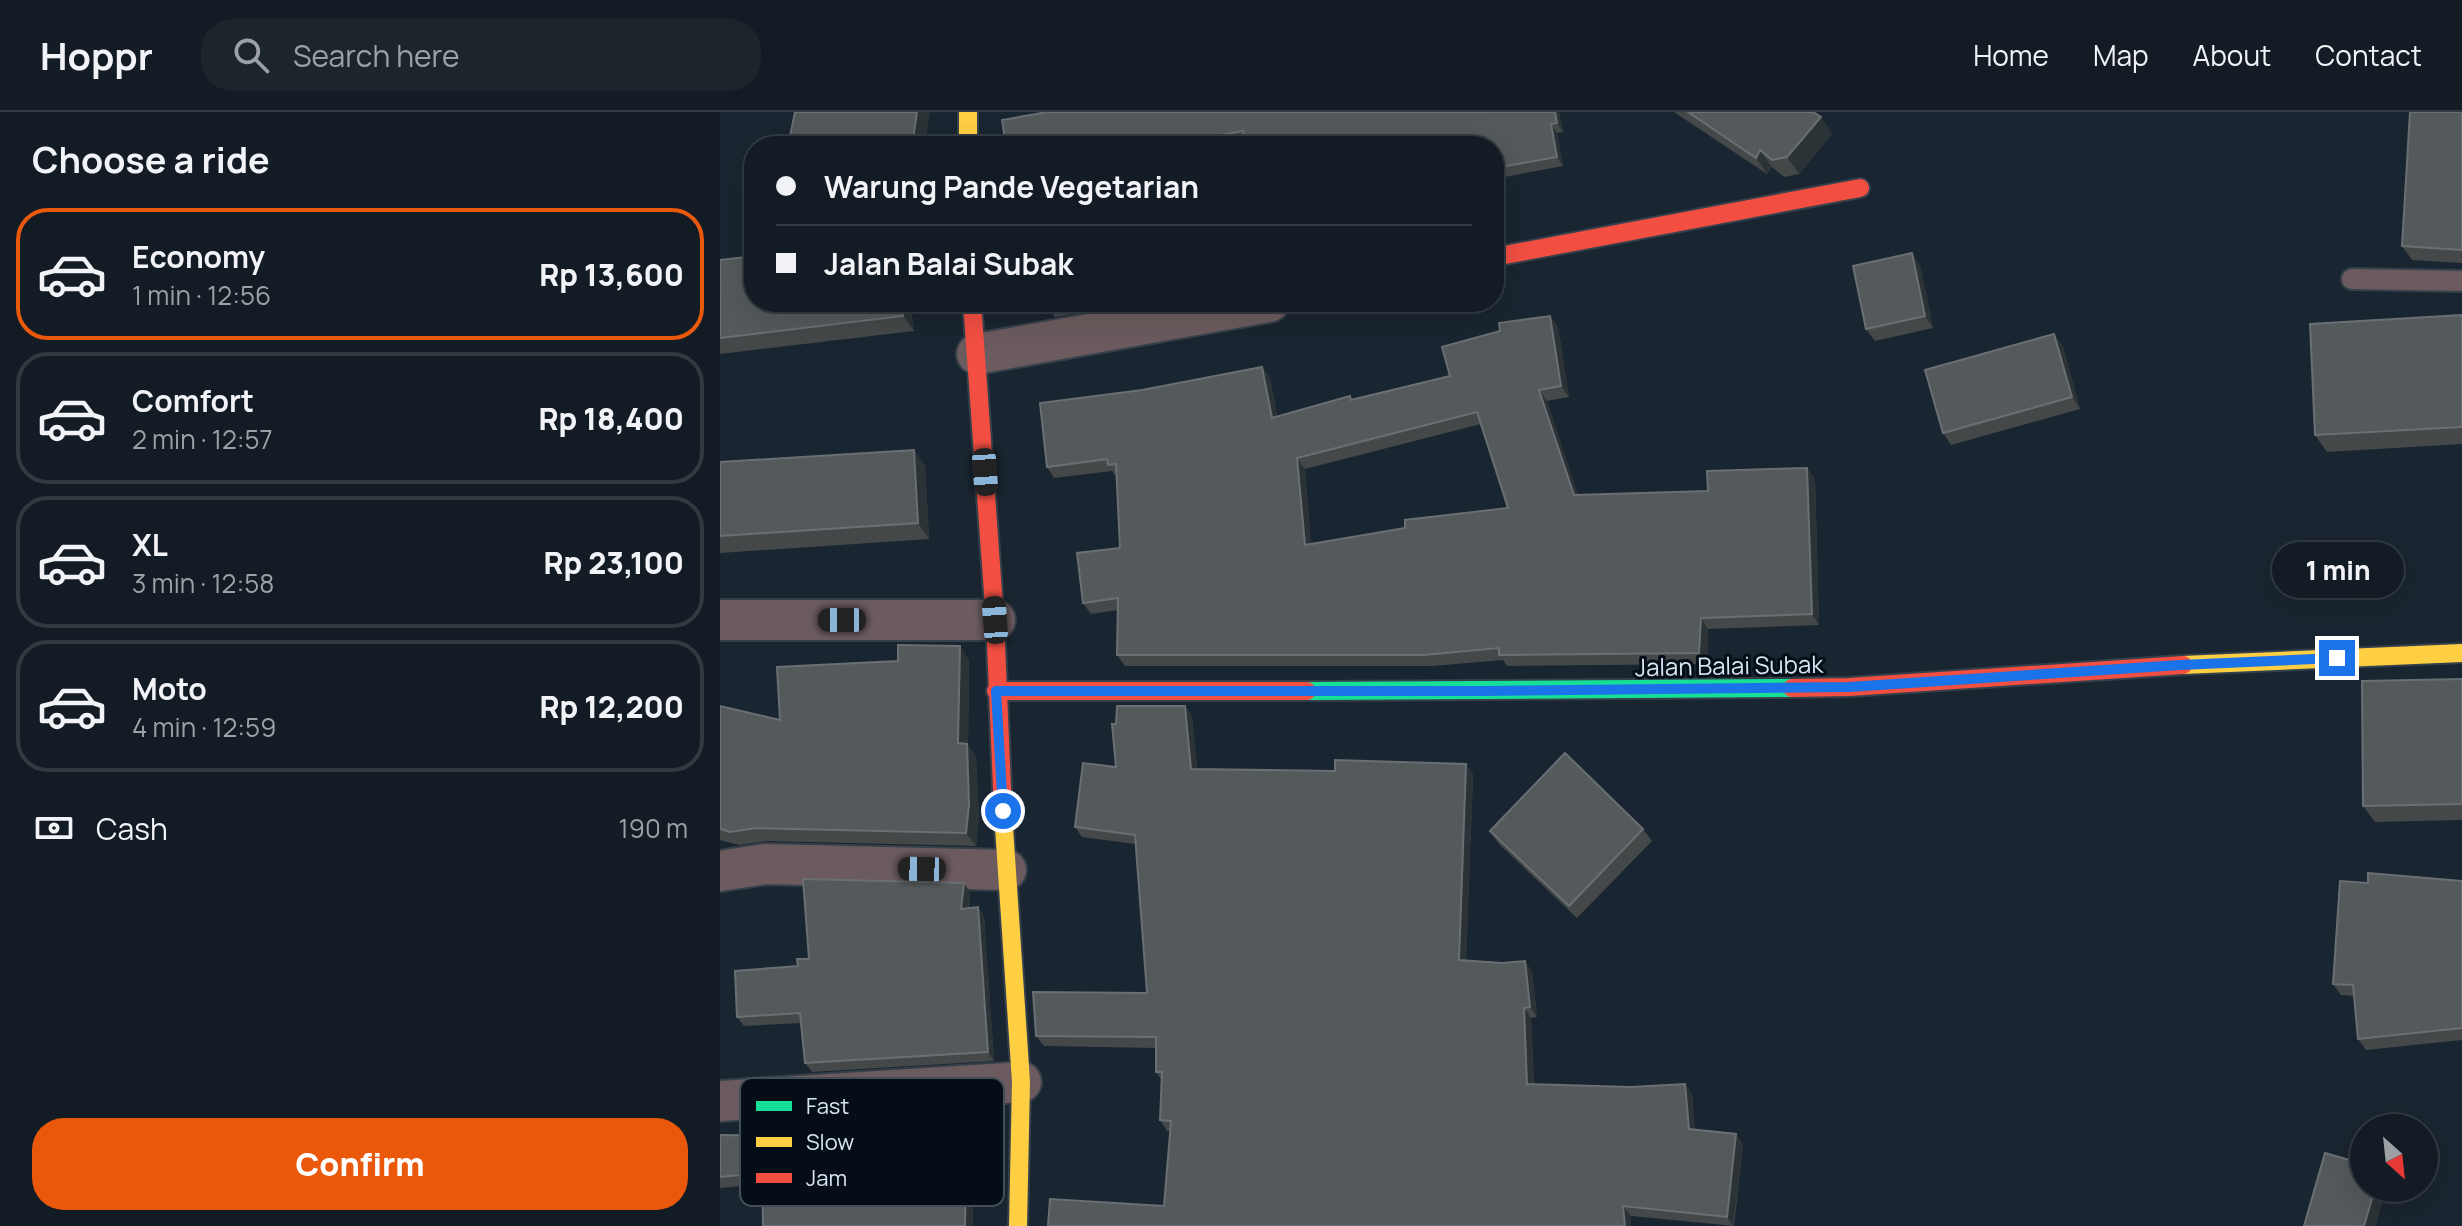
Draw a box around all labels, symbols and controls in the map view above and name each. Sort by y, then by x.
search box [201,19,761,91]
text: Hoppr [40,29,153,81]
icon: search [229,33,273,77]
text: Search here [293,35,460,76]
text: Home [1973,36,2049,74]
text: Map [2093,36,2149,74]
text: About [2193,36,2271,74]
text: Contact [2315,36,2422,74]
text: Choose a ride [32,135,270,184]
text: Warung Pande Vegetarian [824,166,1199,207]
text: Economy [132,236,265,277]
icon: car [36,238,108,310]
text: Jalan Balai Subak [824,243,1073,284]
text: Rp 13,600 [539,254,684,295]
text: 1 min · 12:56 [132,277,271,313]
text: Comfort [132,380,254,421]
icon: car [36,382,108,454]
text: Rp 18,400 [538,398,684,439]
text: 2 min · 12:57 [132,421,273,457]
car [971,447,999,497]
text: XL [132,524,168,565]
icon: car [36,526,108,598]
text: Rp 23,100 [543,542,684,583]
callout: 1 min [2271,542,2403,598]
text: 1 min [2305,552,2371,588]
text: 3 min · 12:58 [132,565,274,601]
car [981,595,1009,645]
car [818,608,866,632]
route end [2319,640,2355,676]
street label: Jalan Balai Subak [1635,647,1825,683]
text: Moto [132,668,207,709]
icon: car [36,670,108,742]
text: Rp 12,200 [539,686,684,727]
text: 4 min · 12:59 [132,709,276,745]
route start [985,793,1021,829]
icon: cash [32,806,76,850]
text: Cash [96,808,168,849]
text: 190 m [619,810,688,846]
car [898,857,946,881]
legend [740,1078,1004,1206]
text: Fast [806,1091,849,1121]
north arrow [2350,1114,2438,1202]
map controls [2350,1114,2438,1202]
button: Confirm [32,1118,688,1210]
text: Slow [806,1127,854,1157]
text: Jam [806,1163,847,1193]

